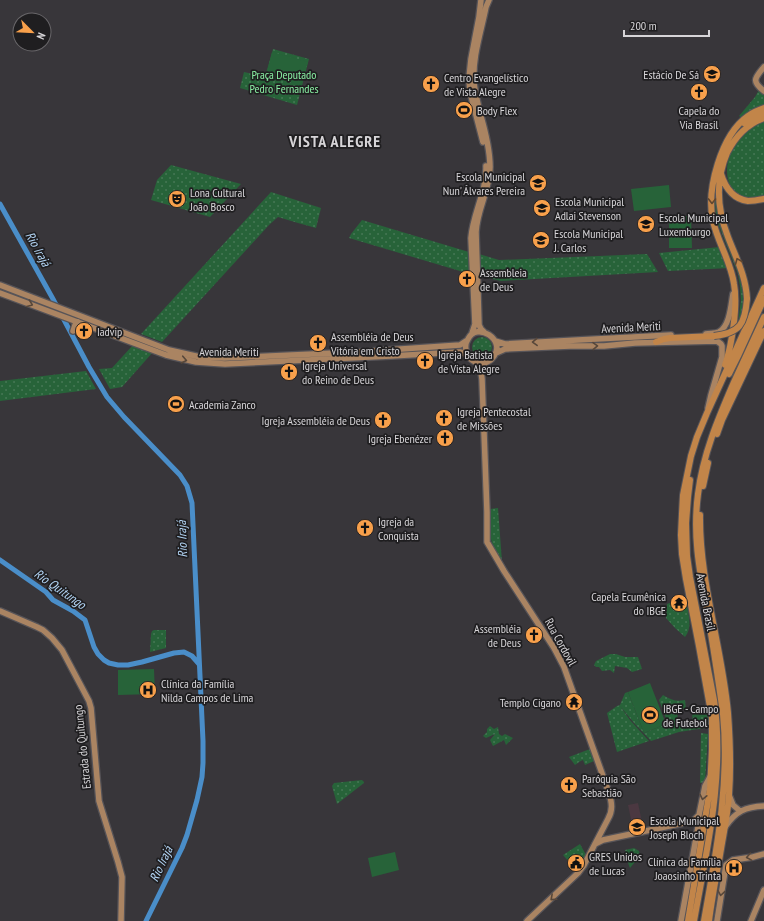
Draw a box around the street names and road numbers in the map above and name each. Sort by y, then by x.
street label: Avenida Meriti [601,318,661,336]
street label: Avenida Meriti [199,344,259,359]
street label: Avenida Brasil [693,572,719,632]
street label: Rua Cordovil [542,616,580,669]
street label: Estrada do Quitungo [70,704,94,790]

